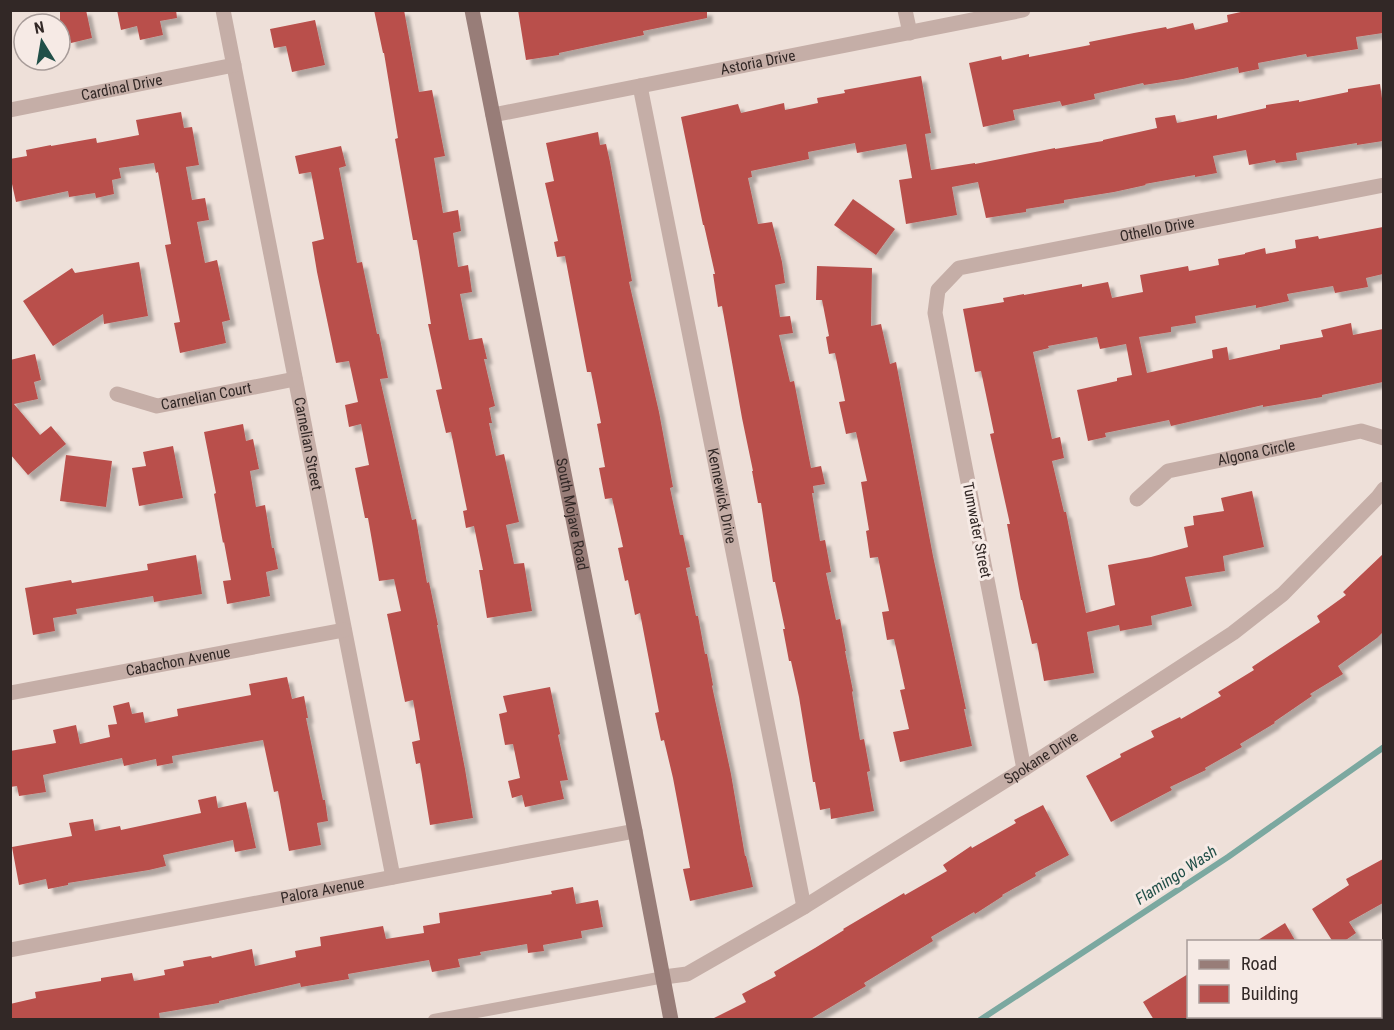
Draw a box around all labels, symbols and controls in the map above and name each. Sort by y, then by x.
north arrow [12,12,72,72]
text: N [33,18,46,38]
street label: Astoria Drive [719,46,797,79]
street label: Cardinal Drive [80,71,164,104]
street label: Othello Drive [1118,213,1196,245]
street label: Carnelian Court [159,379,253,414]
street label: Carnelian Street [290,396,326,492]
street label: Algona Circle [1216,436,1297,469]
street label: Kennewick Drive [704,447,740,545]
street label: South Mojave Road [552,456,592,572]
street label: Tumwater Street [959,481,995,579]
street label: Cabachon Avenue [124,643,232,680]
street label: Spokane Drive [1001,727,1081,788]
water label: Flamingo Wash [1131,841,1221,909]
street label: Palora Avenue [279,874,366,907]
legend [1187,940,1382,1018]
text: Road [1241,953,1277,974]
text: Building [1241,983,1298,1004]

